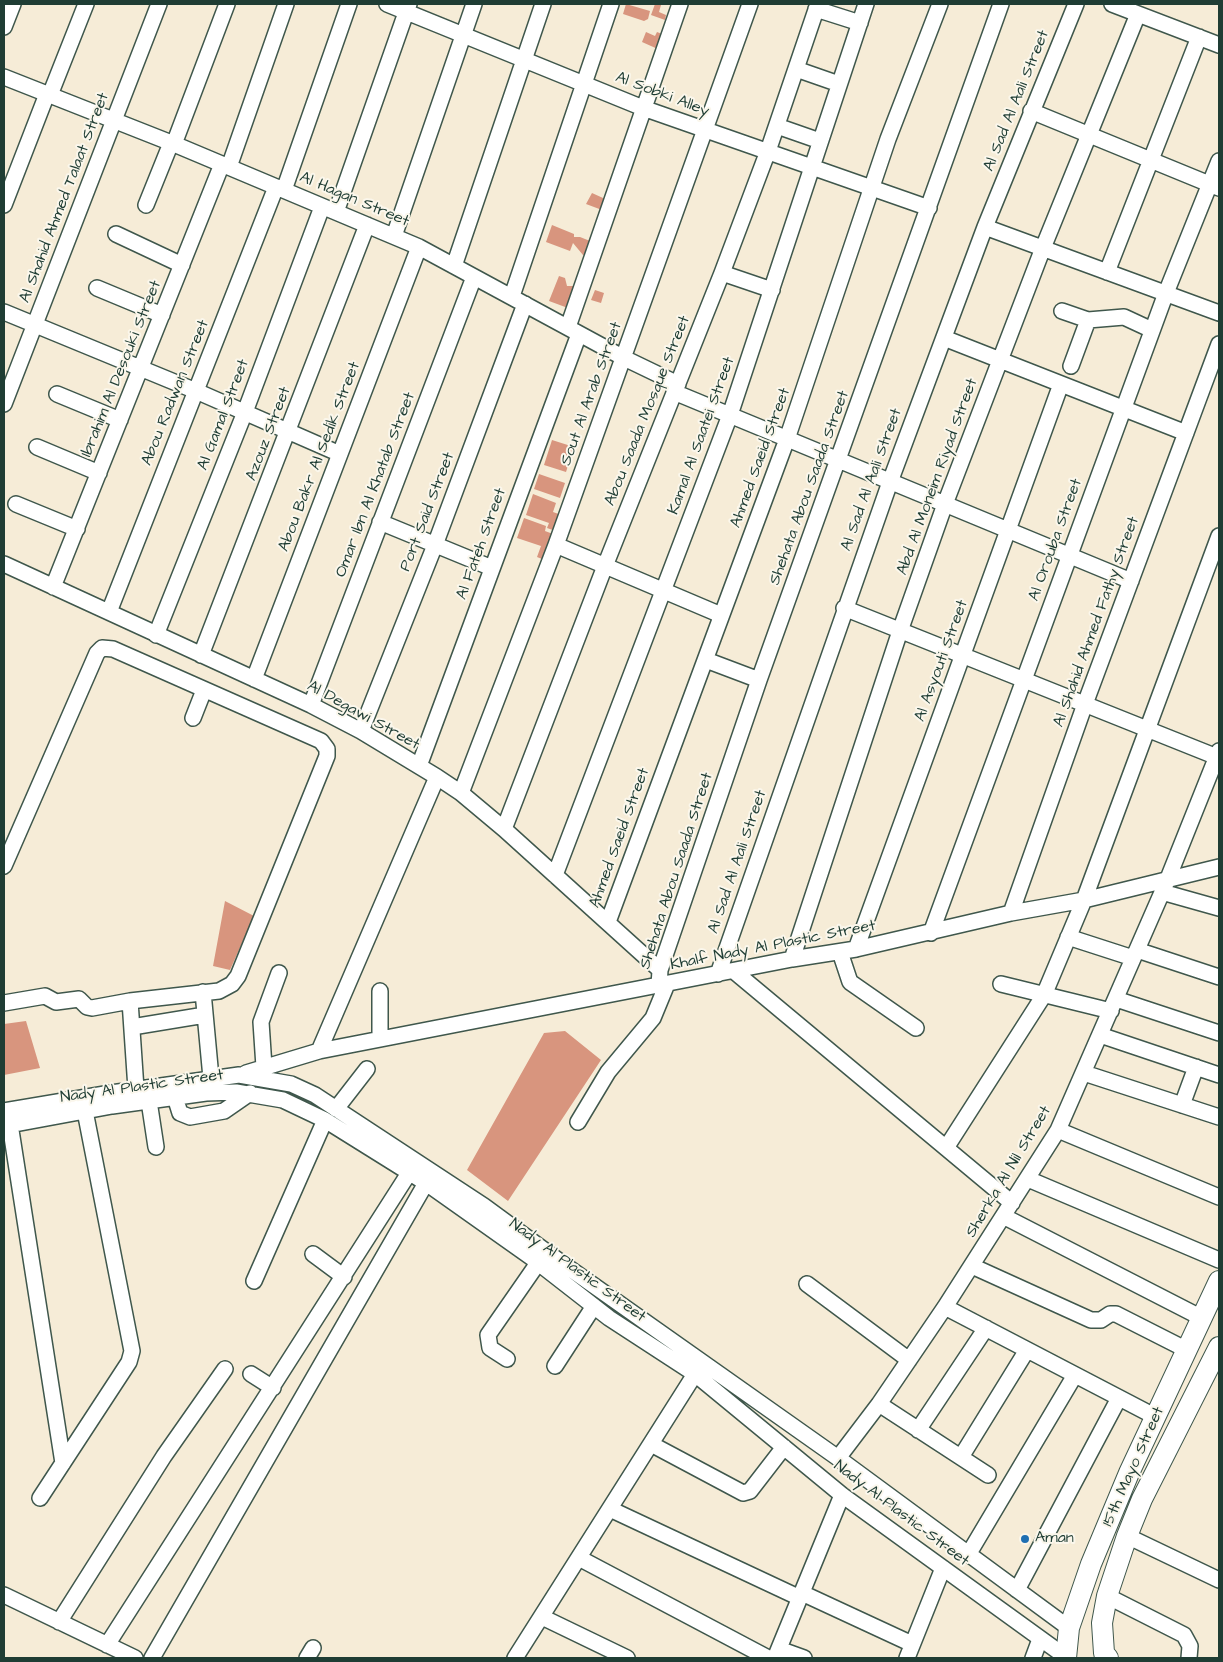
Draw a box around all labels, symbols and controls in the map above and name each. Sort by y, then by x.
street label: Al Sad Al Aali Street [980,28,1054,174]
street label: Al Sobki Alley [612,68,712,122]
street label: Al Shahid Ahmed Talaat Street [16,90,114,306]
street label: Al Hagan Street [296,168,412,232]
street label: Ibrahim Al Desouki Street [78,278,166,460]
street label: Abou Saada Mosque Street [601,313,695,509]
street label: Abou Radwan Street [138,317,214,469]
street label: Sout Al Arab Street [557,320,627,468]
street label: Kamal Al Saatei Street [665,355,739,517]
street label: Al Gamal Street [194,357,254,473]
street label: Abou Bakr Al Sedik Street [275,359,365,555]
street label: Abd Al Moneim Riyad Street [893,376,983,578]
street label: Azouz Street [242,384,296,484]
street label: Ahmed Saeid Street [727,385,795,531]
street label: Shehata Abou Saada Street [766,388,854,588]
street label: Omar Ibn Al Khatab Street [332,390,420,580]
street label: Al Sad Al Aali Street [837,406,907,554]
street label: Port Said Street [397,450,459,574]
street label: Al Orouba Street [1025,476,1087,604]
street label: Al Fateh Street [453,486,511,602]
street label: Al Shahid Ahmed Fathy Street [1050,514,1144,730]
street label: Al Asyouti Street [911,598,973,724]
street label: Al Degawi Street [303,677,423,755]
street label: Ahmed Saeid Street [586,765,654,911]
street label: Shehata Abou Saada Street [636,770,718,972]
street label: Al Sad Al Aali Street [704,788,772,936]
street label: Khalf Nady Al Plastic Street [669,917,877,975]
street label: Nady Al Plastic Street [59,1066,225,1108]
street label: Sherka Al Nil Street [962,1103,1056,1241]
street label: Nady Al Plastic Street [505,1215,649,1327]
street label: 15th Mayo Street [1099,1404,1169,1530]
street label: Nady Al Plastic Street [830,1457,972,1571]
place label: Aman [1035,1529,1074,1549]
marker: Aman [1019,1533,1031,1545]

